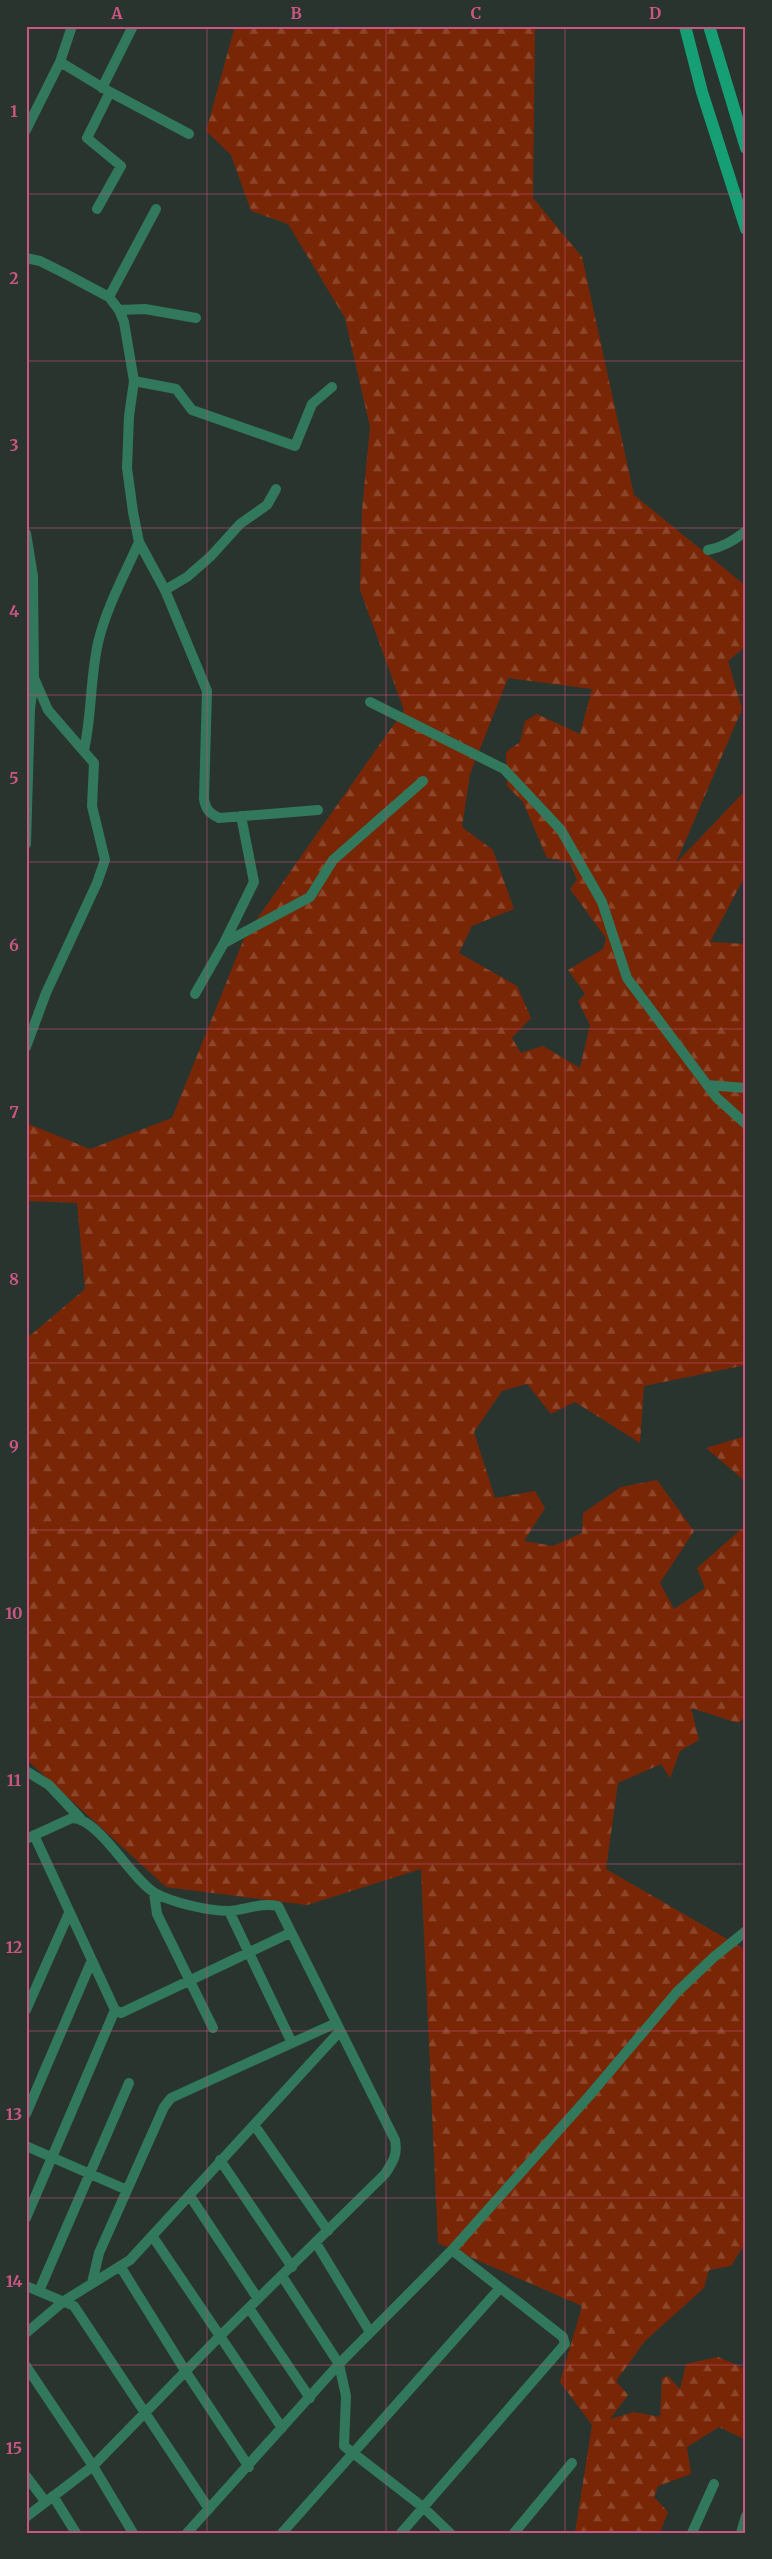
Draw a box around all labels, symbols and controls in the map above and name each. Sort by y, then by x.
text: A [110,3,123,23]
text: B [290,3,302,23]
text: C [471,3,481,23]
text: D [649,3,661,23]
text: 1 [10,101,18,121]
text: 2 [9,268,19,288]
text: 3 [9,435,19,455]
text: 4 [9,601,19,621]
text: 5 [9,768,19,788]
text: 6 [9,935,19,955]
text: 7 [9,1102,19,1122]
text: 8 [9,1269,19,1289]
text: 9 [9,1436,19,1456]
text: 10 [5,1603,23,1623]
text: 11 [7,1770,22,1790]
text: 12 [6,1937,22,1957]
text: 13 [6,2104,22,2124]
text: 14 [6,2271,22,2291]
text: 15 [6,2438,22,2458]

